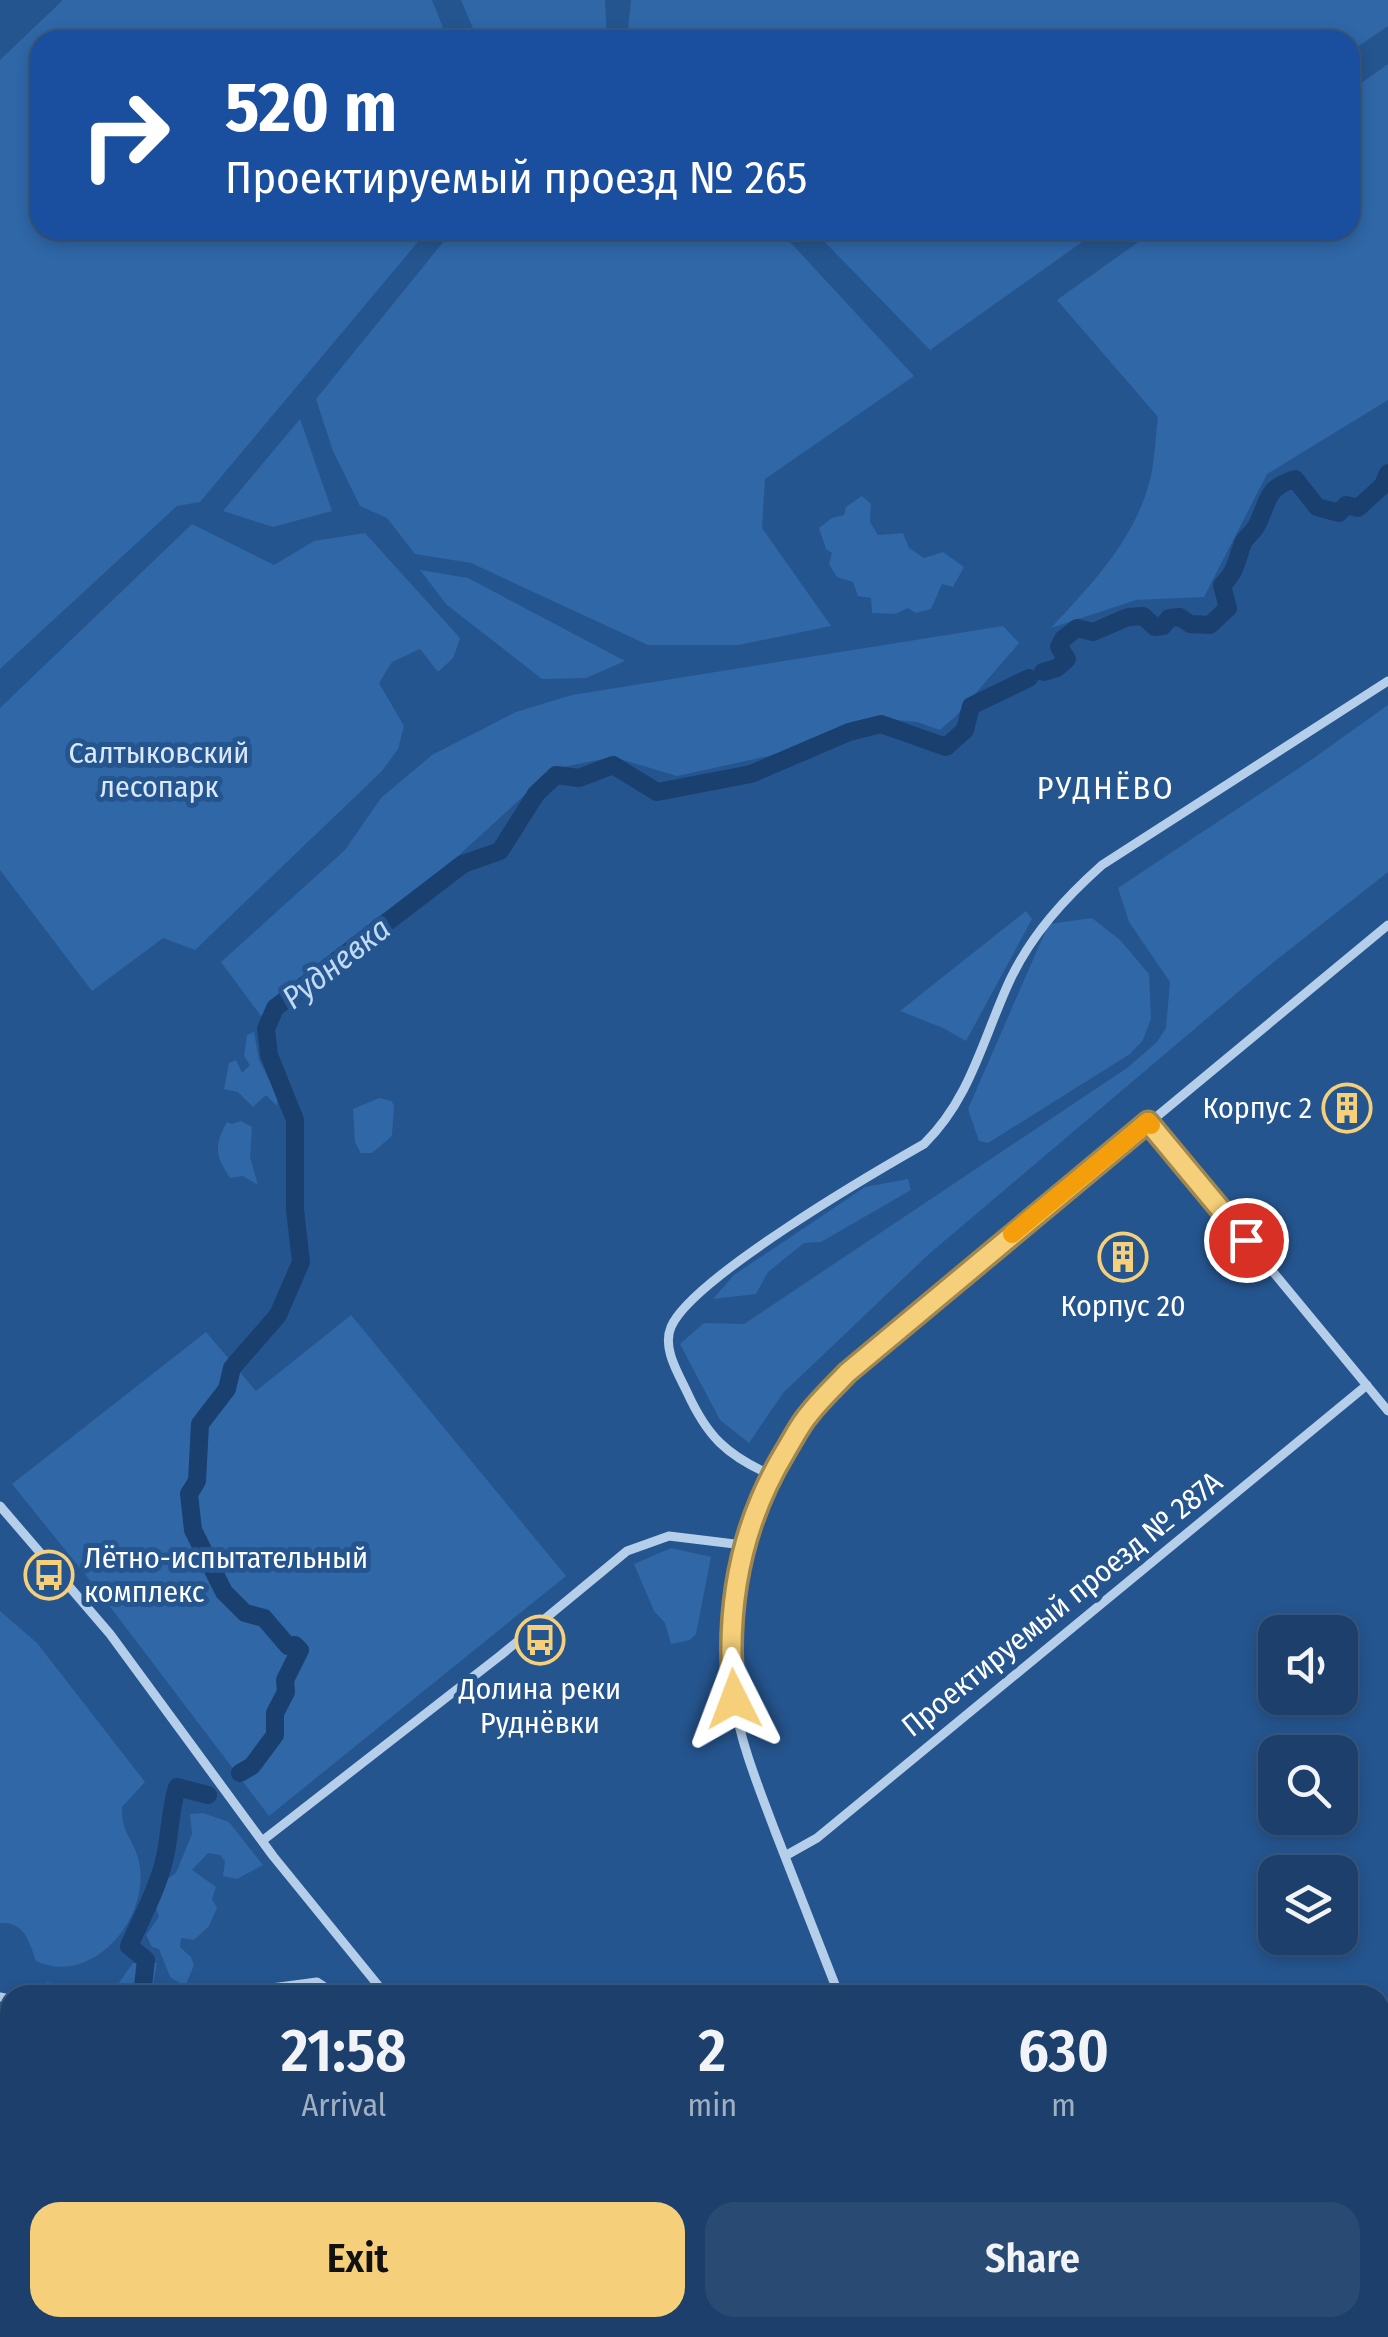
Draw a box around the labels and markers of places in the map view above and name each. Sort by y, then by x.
building icon: Корпус 2 [1321,1082,1373,1134]
place label: Корпус 2 [1202,1090,1312,1126]
pin [1204,1198,1289,1283]
building icon: Корпус 20 [1097,1231,1149,1283]
place label: Корпус 20 [1060,1288,1186,1324]
place label: Лётно-испытательный комплекс [84,1540,368,1610]
bus stop icon: Лётно-испытательный комплекс [23,1549,75,1601]
bus stop icon: Долина реки Руднёвки [514,1614,566,1666]
place label: Долина реки Руднёвки [458,1671,621,1741]

